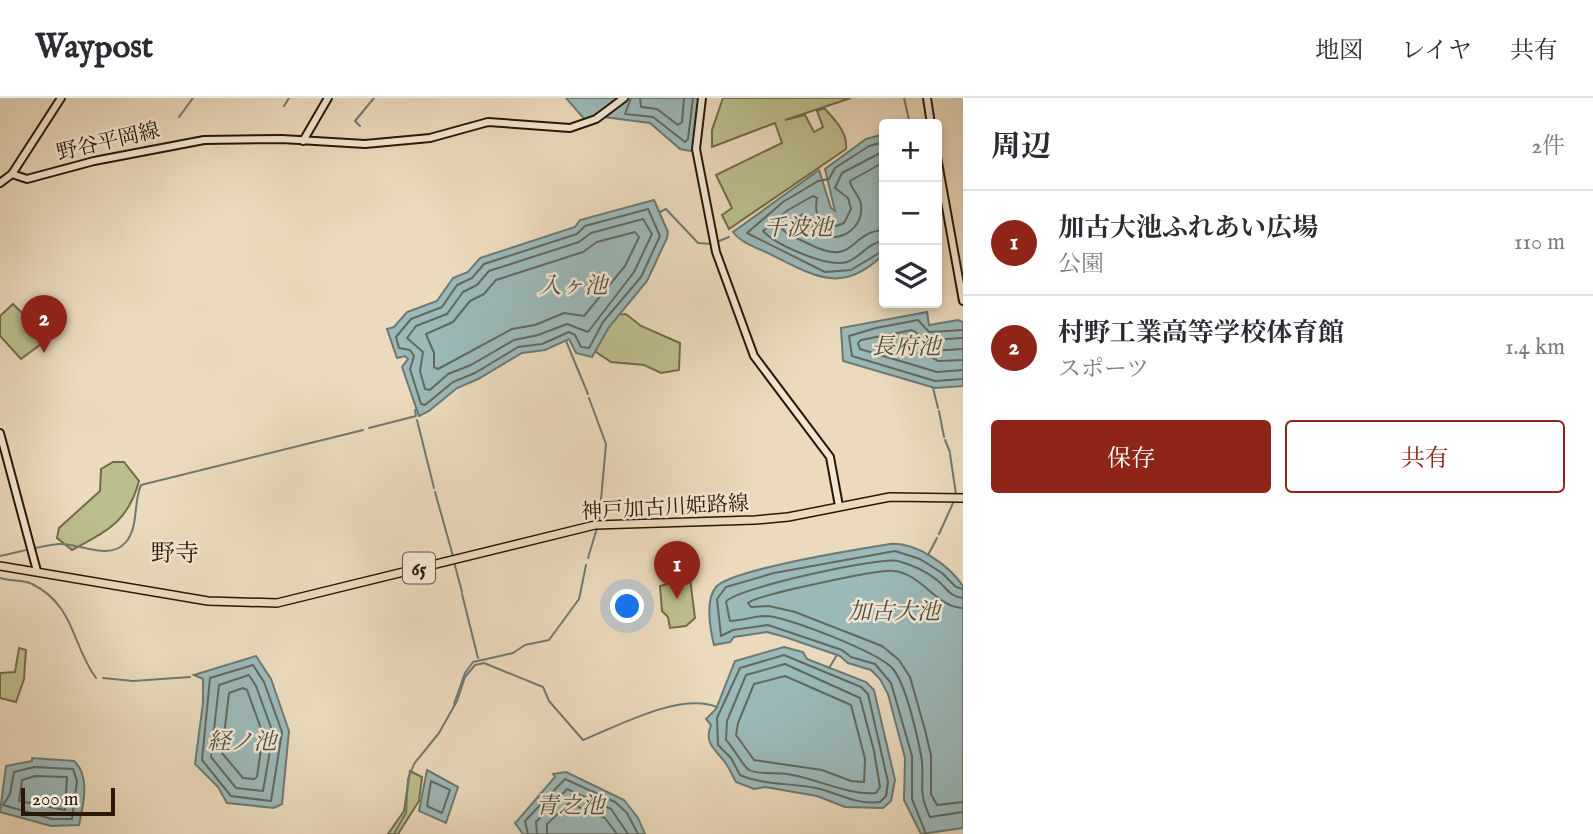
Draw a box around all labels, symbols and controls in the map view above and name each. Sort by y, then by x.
text: Waypost [35,27,153,69]
text: 地図 [1315,36,1363,67]
text: レイヤ [1401,36,1472,67]
text: 共有 [1510,36,1558,67]
street label: 野谷平岡線 [54,117,163,167]
map controls [879,119,942,308]
button: + [879,119,942,182]
text: 周辺 [991,129,1051,167]
text: 2件 [1531,132,1565,161]
button: − [879,182,942,245]
text: 加古大池ふれあい広場 [1058,212,1318,245]
water label: 千波池 [764,214,836,243]
text: 1 [1010,228,1018,257]
text: 110 m [1514,228,1565,257]
button: layers [879,245,942,308]
text: 公園 [1058,250,1104,279]
water label: 入ヶ池 [539,272,611,301]
pin: 2 [21,295,67,353]
text: 村野工業高等学校体育館 [1058,317,1344,350]
water label: 長府池 [872,333,944,362]
text: 2 [1009,333,1019,362]
text: 1.4 km [1505,333,1565,362]
text: スポーツ [1058,355,1149,384]
button: 保存 [991,420,1271,493]
button: 共有 [1285,420,1565,493]
street label: 神戸加古川姫路線 [580,491,750,526]
district label: 野寺 [151,539,199,570]
pin: 1 [654,541,700,599]
road number: 65 [403,552,435,583]
your location [610,589,644,623]
water label: 加古大池 [848,598,943,627]
water label: 経ノ池 [208,728,280,757]
scale bar [21,785,116,817]
text: 200 m [32,788,78,812]
water label: 青之池 [536,792,608,821]

